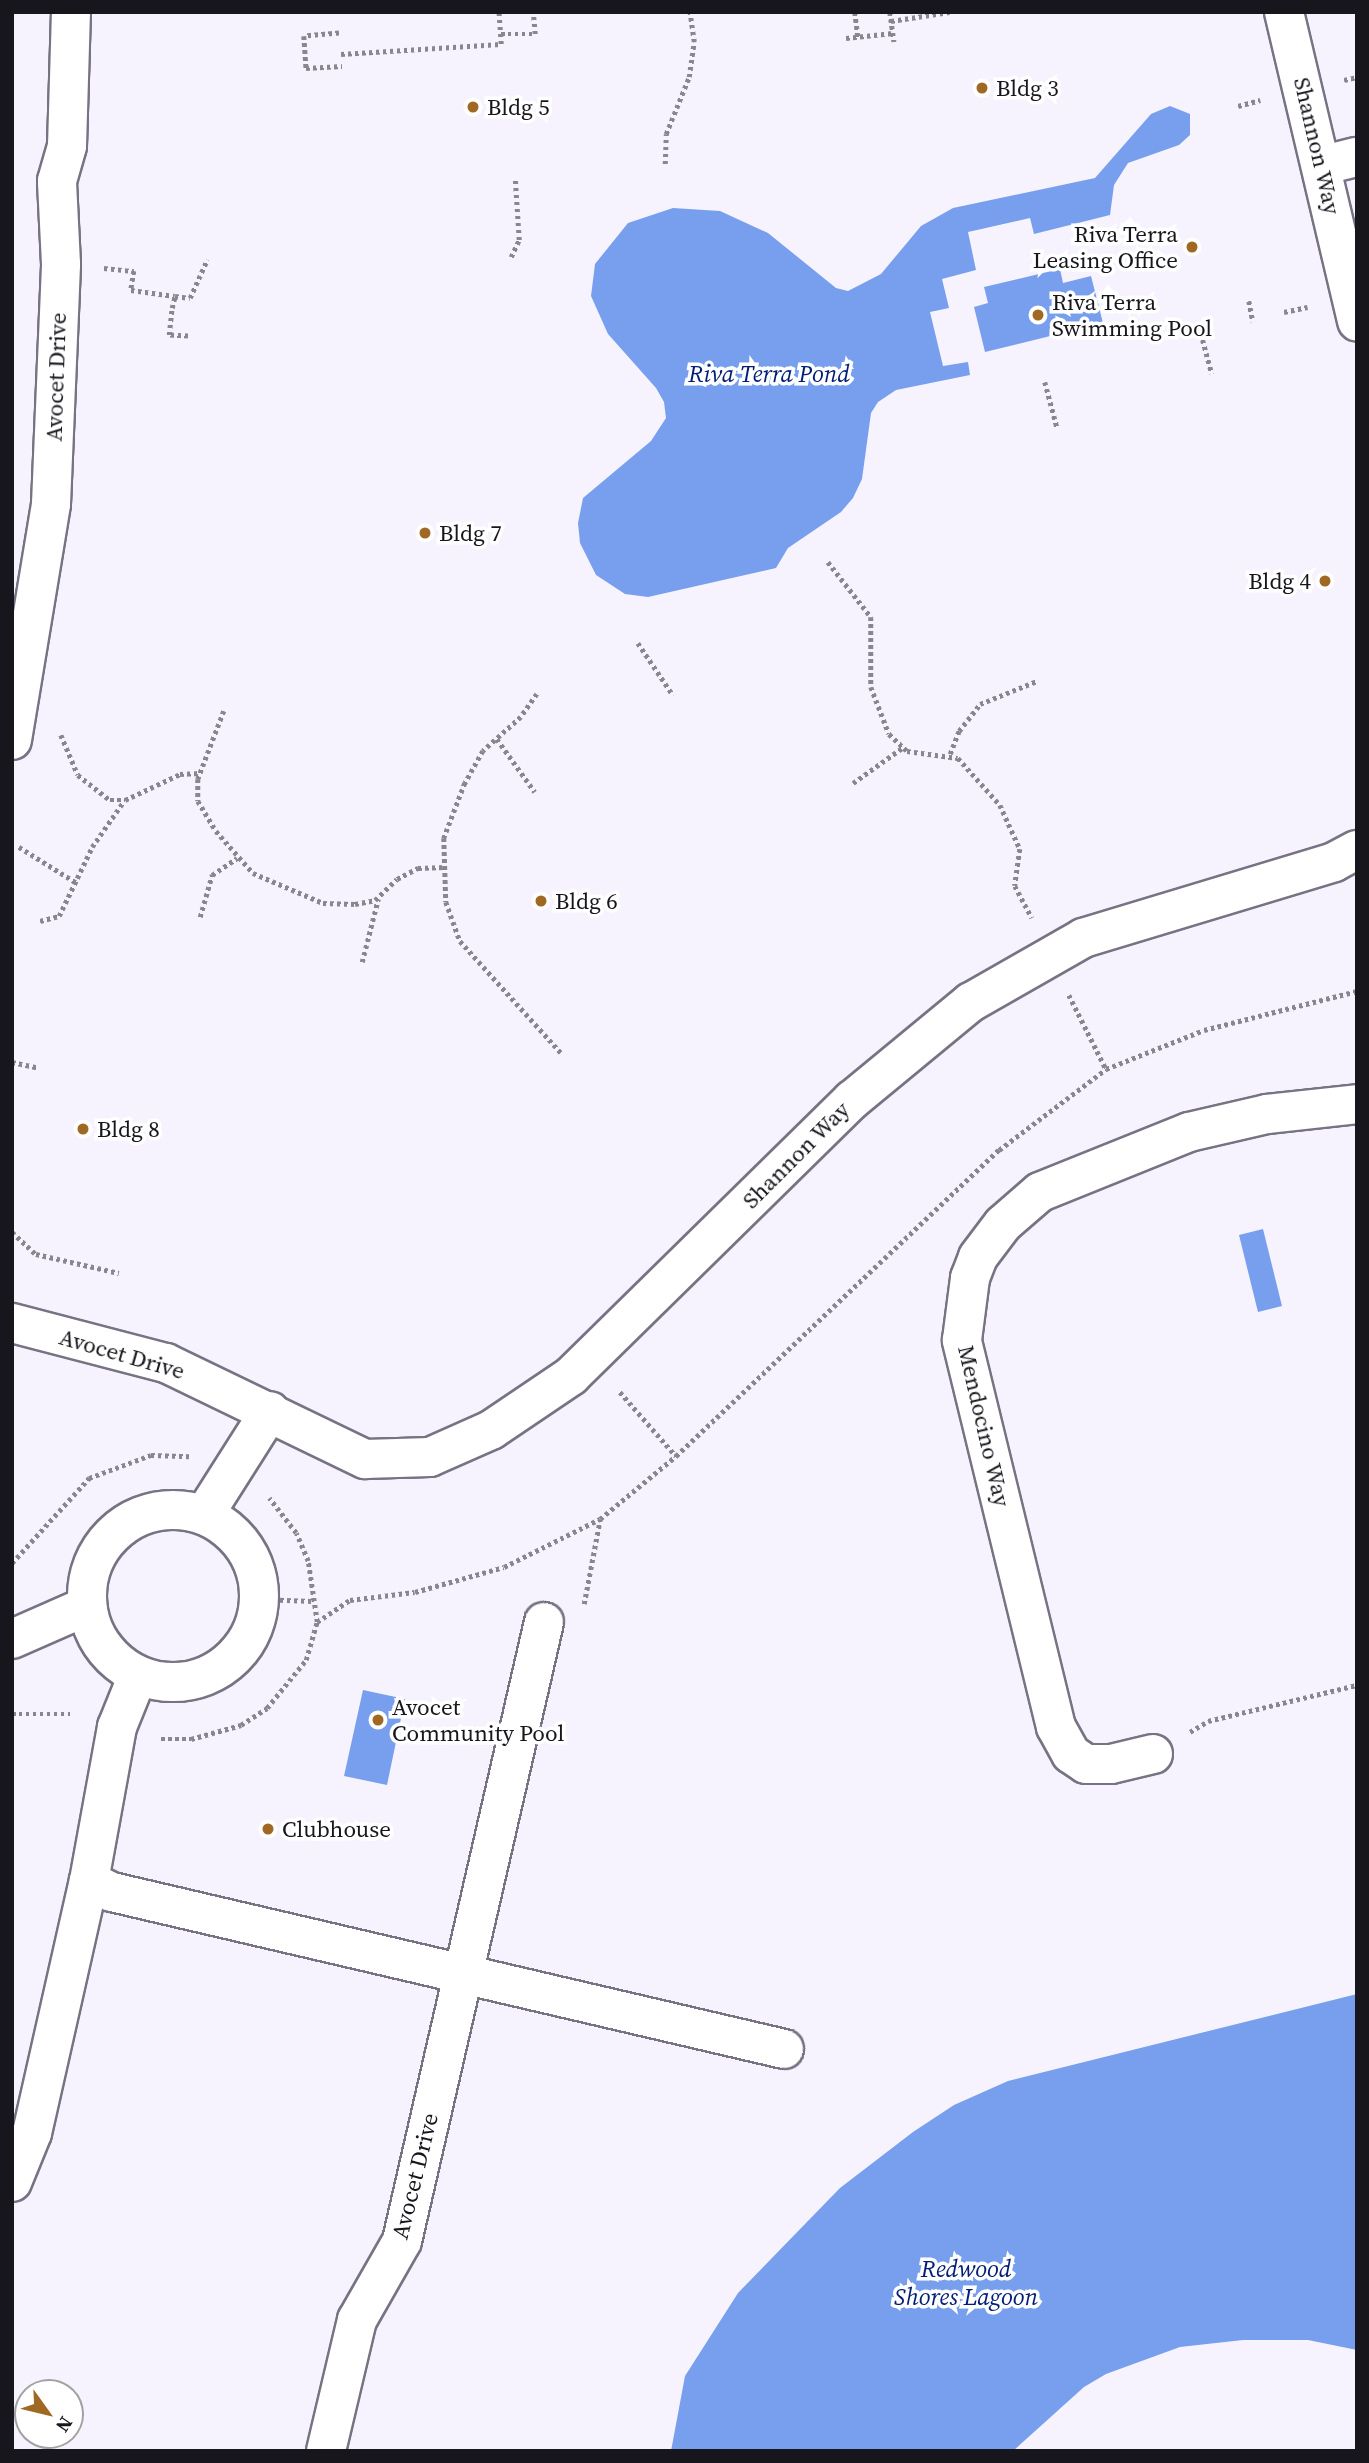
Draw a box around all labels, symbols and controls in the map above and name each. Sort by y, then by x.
place label: Bldg 3 [996,74,1059,102]
street label: Shannon Way [1288,74,1346,218]
marker: Bldg 3 [974,80,990,96]
place label: Bldg 5 [487,93,550,121]
marker: Bldg 5 [465,99,481,115]
place label: Riva Terra Leasing Office [1033,220,1178,274]
marker: Riva Terra Leasing Office [1184,239,1200,255]
place label: Riva Terra Swimming Pool [1052,288,1212,342]
marker: Riva Terra Swimming Pool [1030,307,1046,323]
street label: Avocet Drive [40,312,72,442]
water label: Riva Terra Pond [688,360,850,388]
place label: Bldg 7 [439,519,502,547]
marker: Bldg 7 [417,525,433,541]
place label: Bldg 4 [1248,567,1311,595]
marker: Bldg 4 [1317,573,1333,589]
place label: Bldg 6 [555,887,618,915]
marker: Bldg 6 [533,893,549,909]
street label: Shannon Way [737,1096,855,1214]
place label: Bldg 8 [97,1115,160,1143]
marker: Bldg 8 [75,1121,91,1137]
street label: Avocet Drive [56,1323,188,1385]
street label: Mendocino Way [952,1342,1016,1510]
place label: Avocet Community Pool [392,1693,564,1747]
marker: Avocet Community Pool [370,1712,386,1728]
place label: Clubhouse [282,1815,391,1843]
marker: Clubhouse [260,1821,276,1837]
street label: Avocet Drive [386,2110,444,2242]
water label: Redwood Shores Lagoon [894,2255,1038,2311]
north arrow [14,2379,84,2449]
text: N [50,2412,79,2438]

